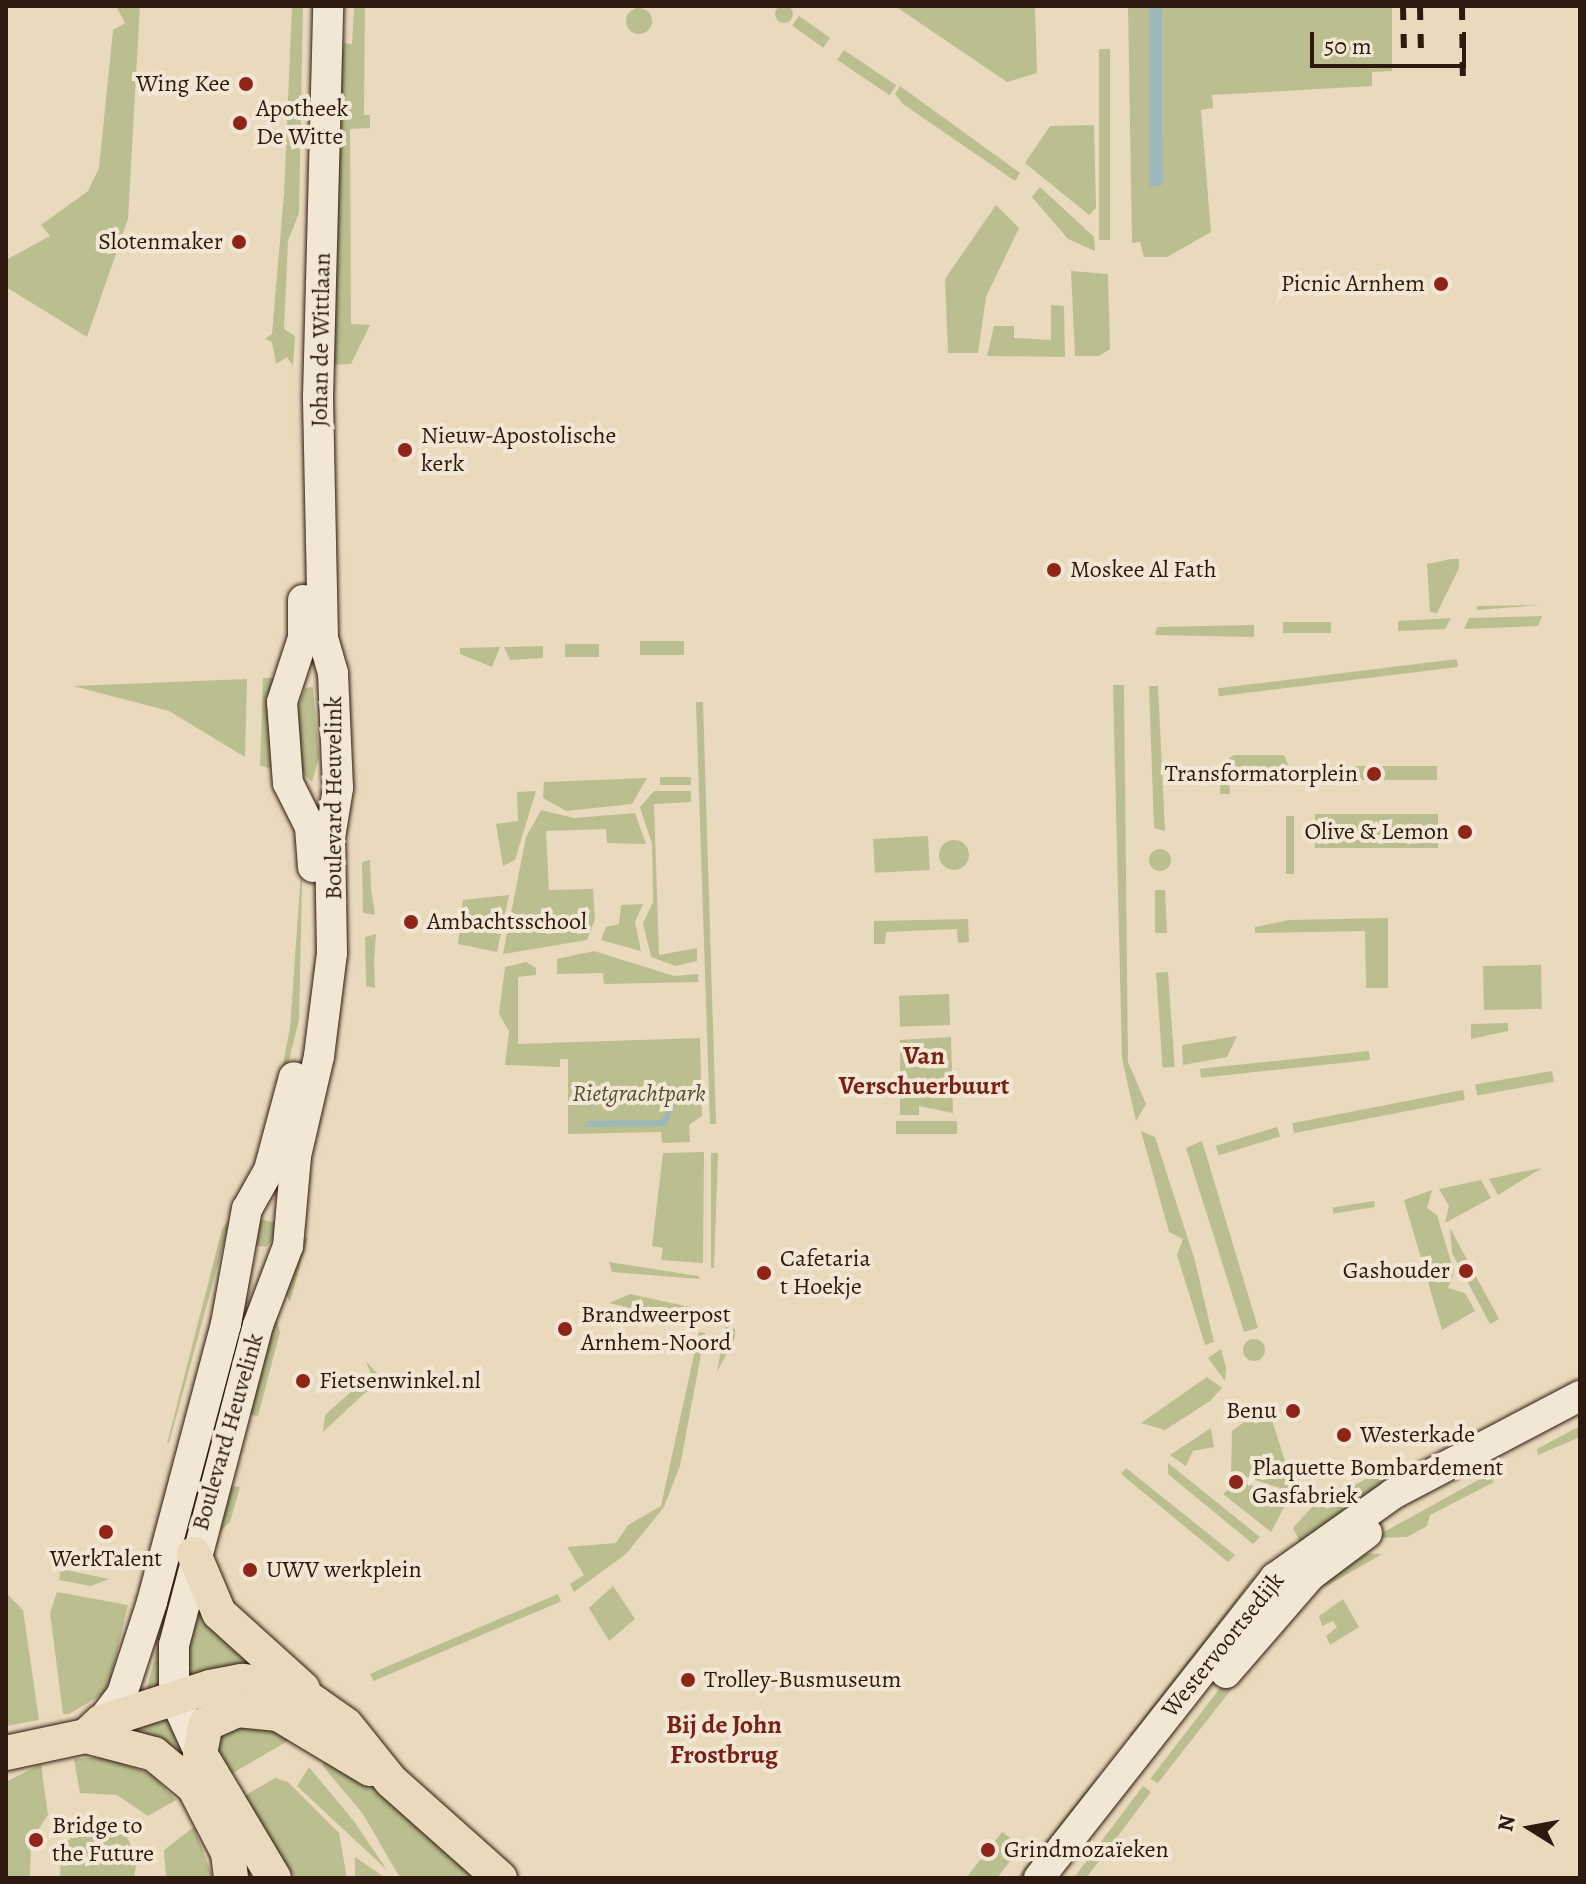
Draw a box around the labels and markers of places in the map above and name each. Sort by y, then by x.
place label: Wing Kee [136,70,230,98]
marker: Wing Kee [237,75,255,93]
place label: Apotheek De Witte [256,95,348,151]
marker: Apotheek De Witte [231,114,249,132]
place label: Slotenmaker [98,228,223,256]
marker: Slotenmaker [230,233,248,251]
place label: Picnic Arnhem [1281,270,1425,298]
marker: Picnic Arnhem [1432,275,1450,293]
place label: Nieuw-Apostolische kerk [421,422,616,478]
marker: Nieuw-Apostolische kerk [396,441,414,459]
place label: Moskee Al Fath [1070,556,1216,584]
marker: Moskee Al Fath [1045,561,1063,579]
place label: Transformatorplein [1165,760,1358,788]
marker: Transformatorplein [1365,765,1383,783]
place label: Olive & Lemon [1304,818,1449,846]
marker: Olive & Lemon [1456,823,1474,841]
place label: Ambachtsschool [427,908,587,936]
marker: Ambachtsschool [402,913,420,931]
place label: Cafetaria t Hoekje [780,1245,871,1301]
place label: Gashouder [1343,1257,1450,1285]
marker: Gashouder [1457,1262,1475,1280]
marker: Cafetaria t Hoekje [755,1264,773,1282]
place label: Brandweerpost Arnhem-Noord [581,1301,731,1357]
marker: Brandweerpost Arnhem-Noord [556,1320,574,1338]
place label: Fietsenwinkel.nl [319,1367,481,1395]
marker: Fietsenwinkel.nl [294,1372,312,1390]
place label: Benu [1226,1397,1277,1425]
marker: Benu [1284,1402,1302,1420]
place label: Westerkade [1360,1421,1475,1449]
marker: Westerkade [1335,1426,1353,1444]
place label: Plaquette Bombardement Gasfabriek [1252,1454,1503,1510]
marker: Plaquette Bombardement Gasfabriek [1227,1473,1245,1491]
marker: WerkTalent [97,1523,115,1541]
place label: WerkTalent [50,1545,162,1573]
place label: UWV werkplein [266,1556,422,1584]
marker: UWV werkplein [241,1561,259,1579]
place label: Trolley-Busmuseum [704,1666,901,1694]
marker: Trolley-Busmuseum [679,1671,697,1689]
place label: Bridge to the Future [52,1812,154,1868]
marker: Bridge to the Future [27,1831,45,1849]
place label: Grindmozaïeken [1004,1836,1169,1864]
marker: Grindmozaïeken [979,1841,997,1859]

